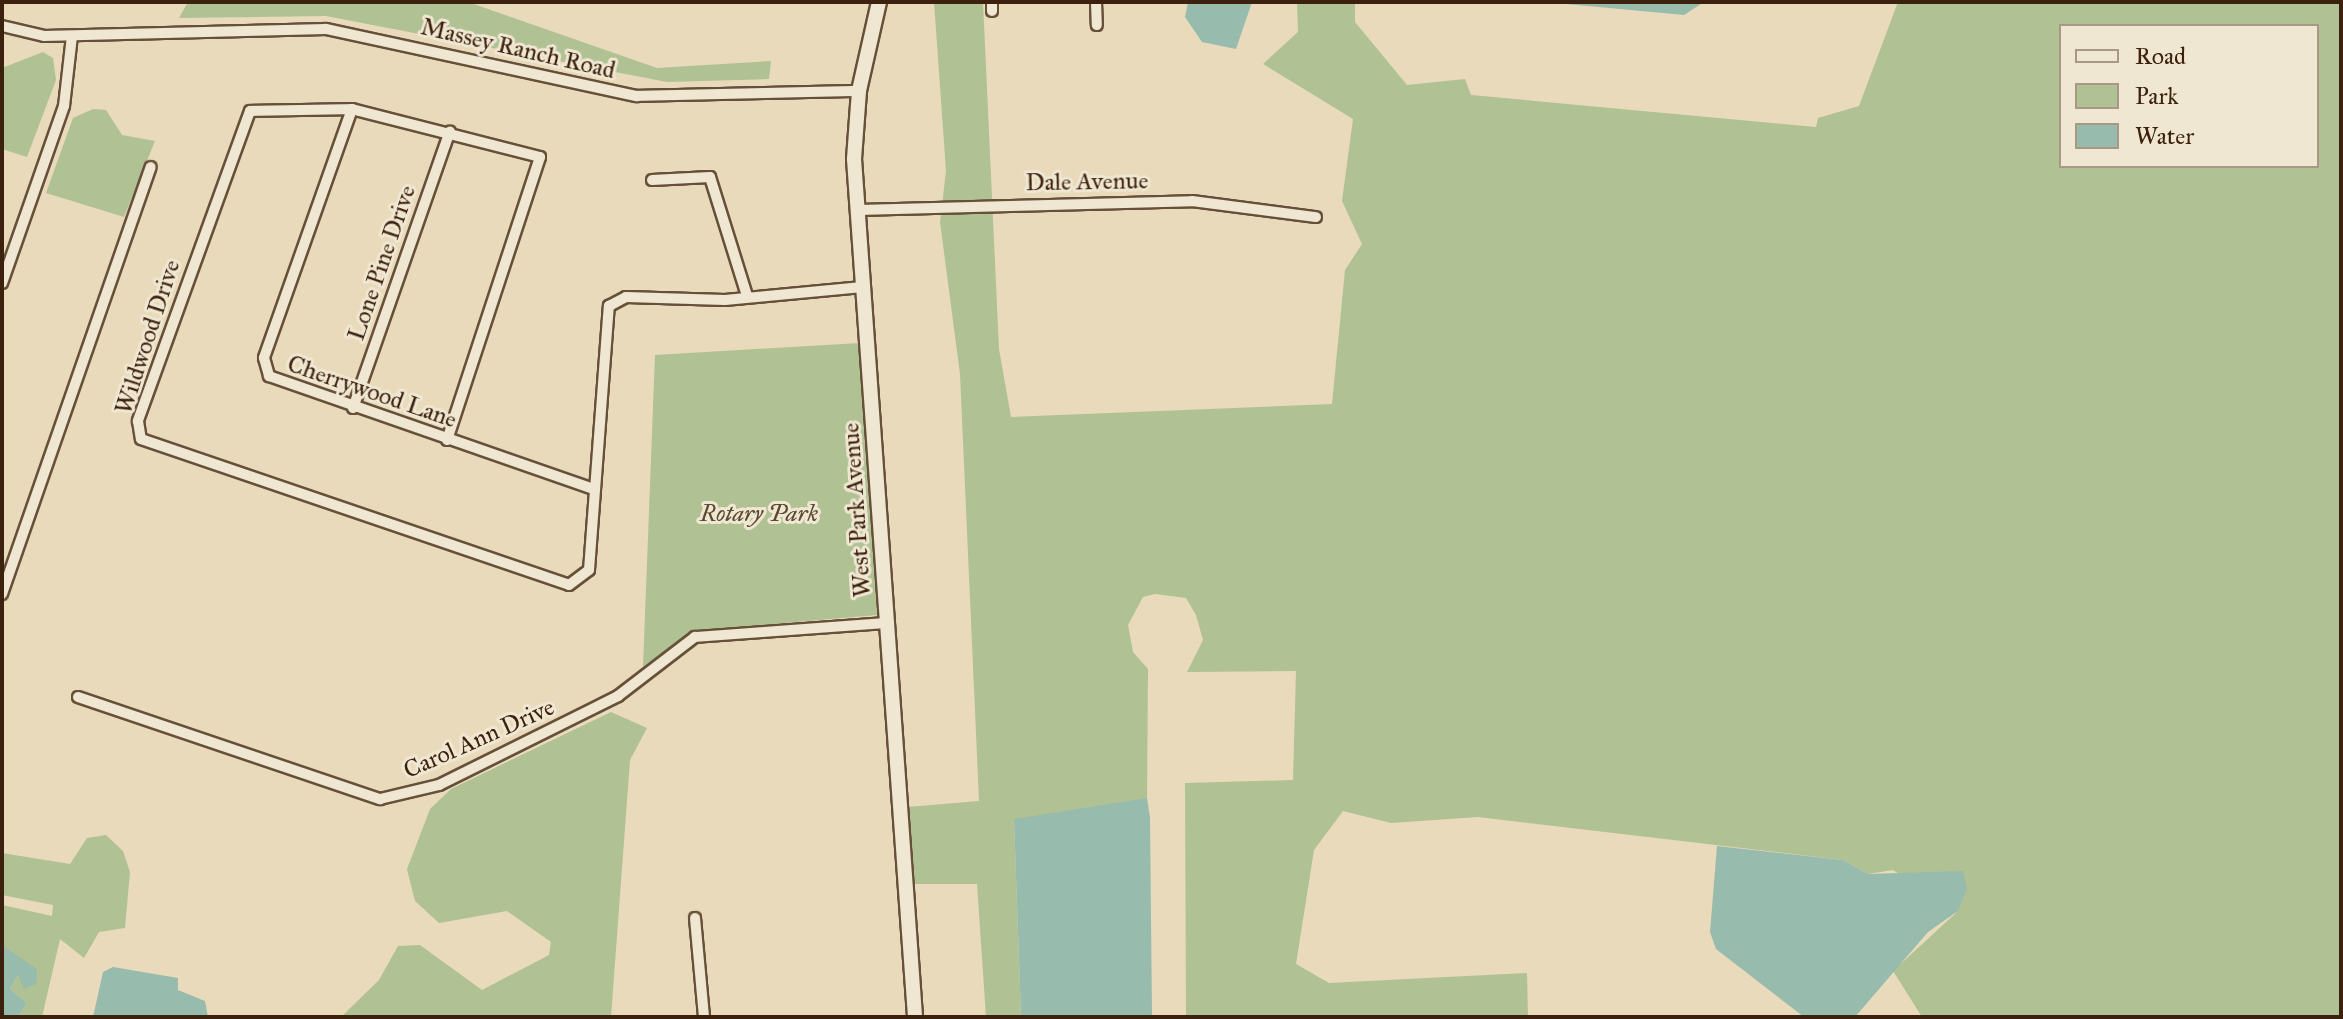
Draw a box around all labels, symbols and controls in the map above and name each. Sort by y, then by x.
street label: Massey Ranch Road [418,13,618,85]
legend [2059,24,2319,168]
text: Road [2135,41,2186,71]
text: Park [2135,81,2178,111]
text: Water [2135,121,2194,151]
street label: Dale Avenue [1025,167,1149,197]
street label: Lone Pine Drive [342,182,422,344]
street label: Wildwood Drive [109,256,187,418]
street label: Cherrywood Lane [284,350,460,434]
street label: West Park Avenue [837,422,877,598]
park label: Rotary Park [700,500,818,528]
street label: Carol Ann Drive [399,693,559,785]

